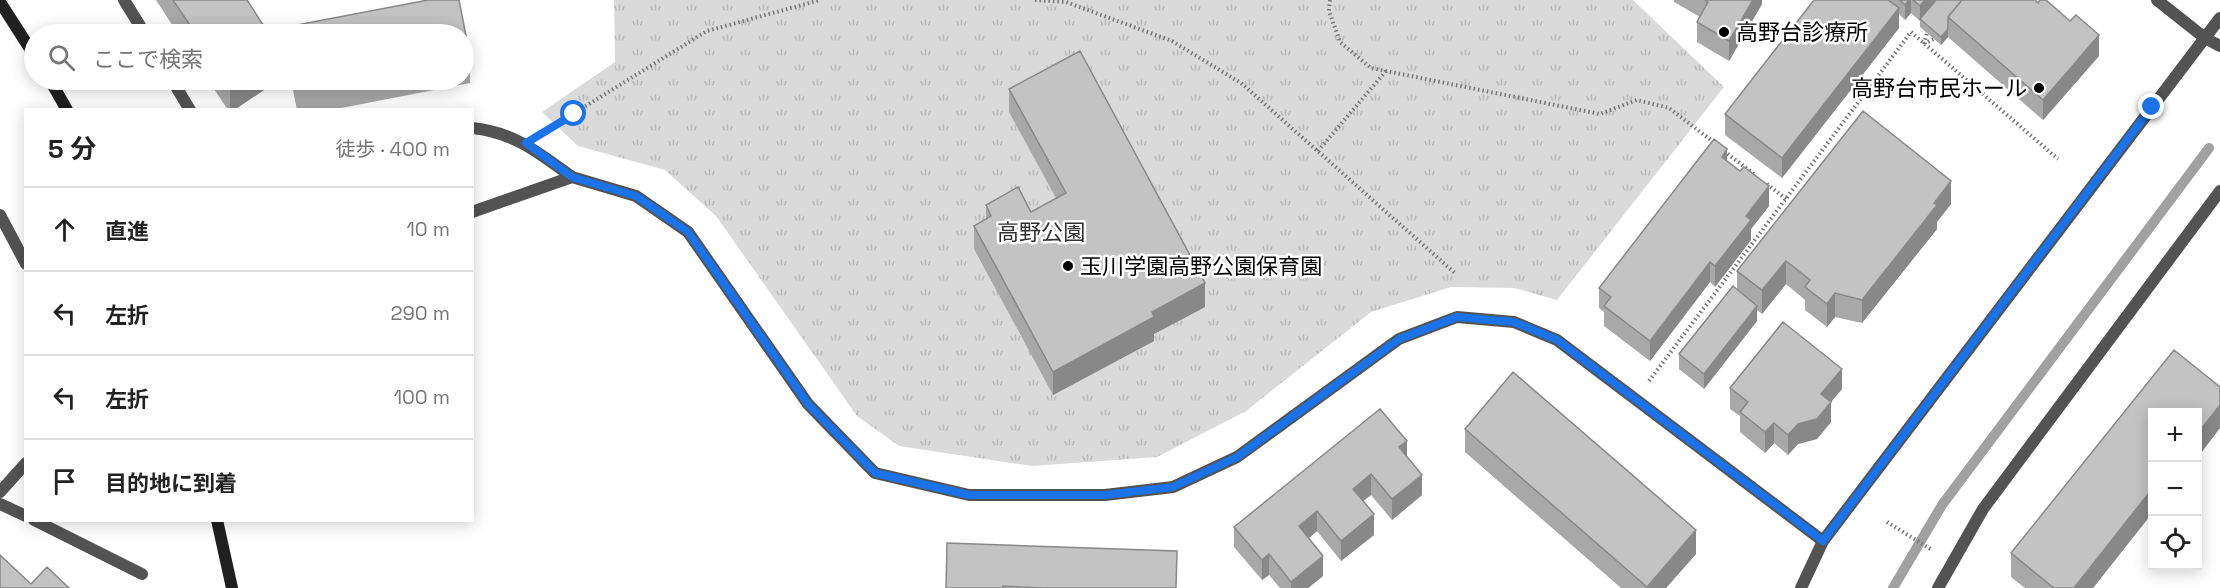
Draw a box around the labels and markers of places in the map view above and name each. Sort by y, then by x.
place label: 高野台診療所 [1736,18,1868,46]
marker: 高野台診療所 [1717,25,1731,39]
place label: 高野台市民ホール [1851,74,2027,102]
marker: 高野台市民ホール [2032,81,2046,95]
place label: 玉川学園高野公園保育園 [1080,252,1322,280]
marker: 玉川学園高野公園保育園 [1061,259,1075,273]

